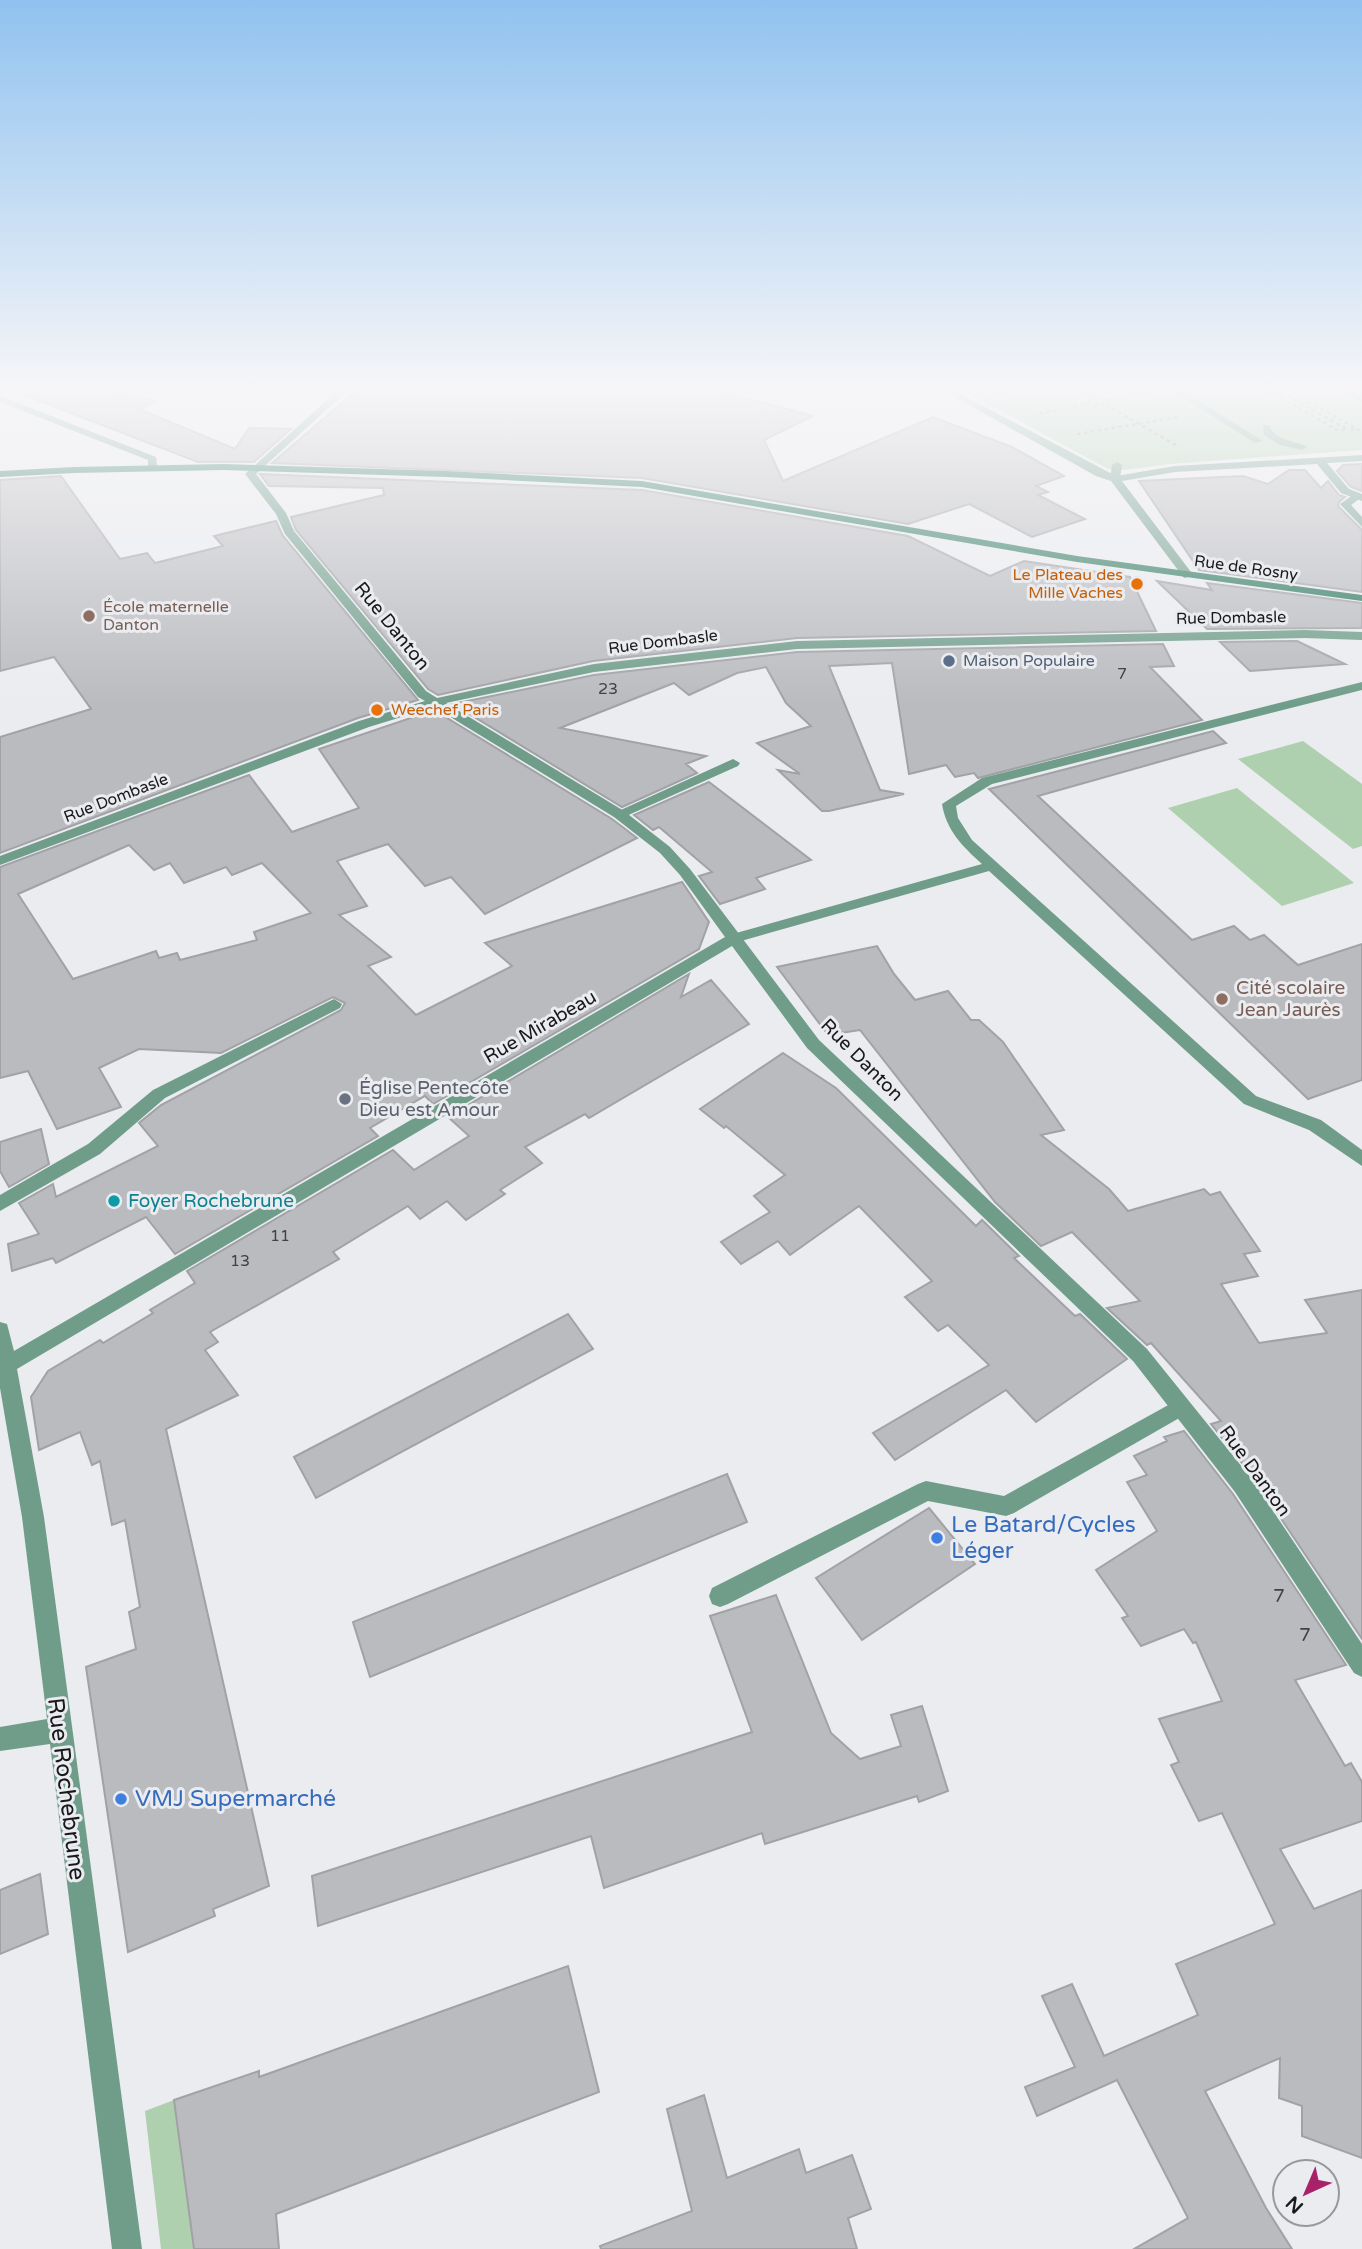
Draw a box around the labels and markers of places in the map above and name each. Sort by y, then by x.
place label: Le Plateau des Mille Vaches [1012,565,1123,603]
marker: Le Plateau des Mille Vaches [1129,576,1145,592]
place label: École maternelle Danton [103,597,229,635]
marker: École maternelle Danton [81,608,97,624]
place label: Maison Populaire [963,651,1095,671]
marker: Maison Populaire [941,653,957,669]
place label: Weechef Paris [391,700,499,720]
marker: Weechef Paris [369,702,385,718]
place label: Cité scolaire Jean Jaurès [1236,977,1345,1021]
marker: Cité scolaire Jean Jaurès [1214,991,1230,1007]
place label: Église Pentecôte Dieu est Amour [359,1077,509,1121]
marker: Église Pentecôte Dieu est Amour [337,1091,353,1107]
place label: Foyer Rochebrune [128,1190,294,1212]
marker: Foyer Rochebrune [106,1193,122,1209]
place label: Le Batard/Cycles Léger [951,1511,1136,1565]
marker: Le Batard/Cycles Léger [929,1530,945,1546]
place label: VMJ Supermarché [135,1785,336,1813]
marker: VMJ Supermarché [113,1791,129,1807]

